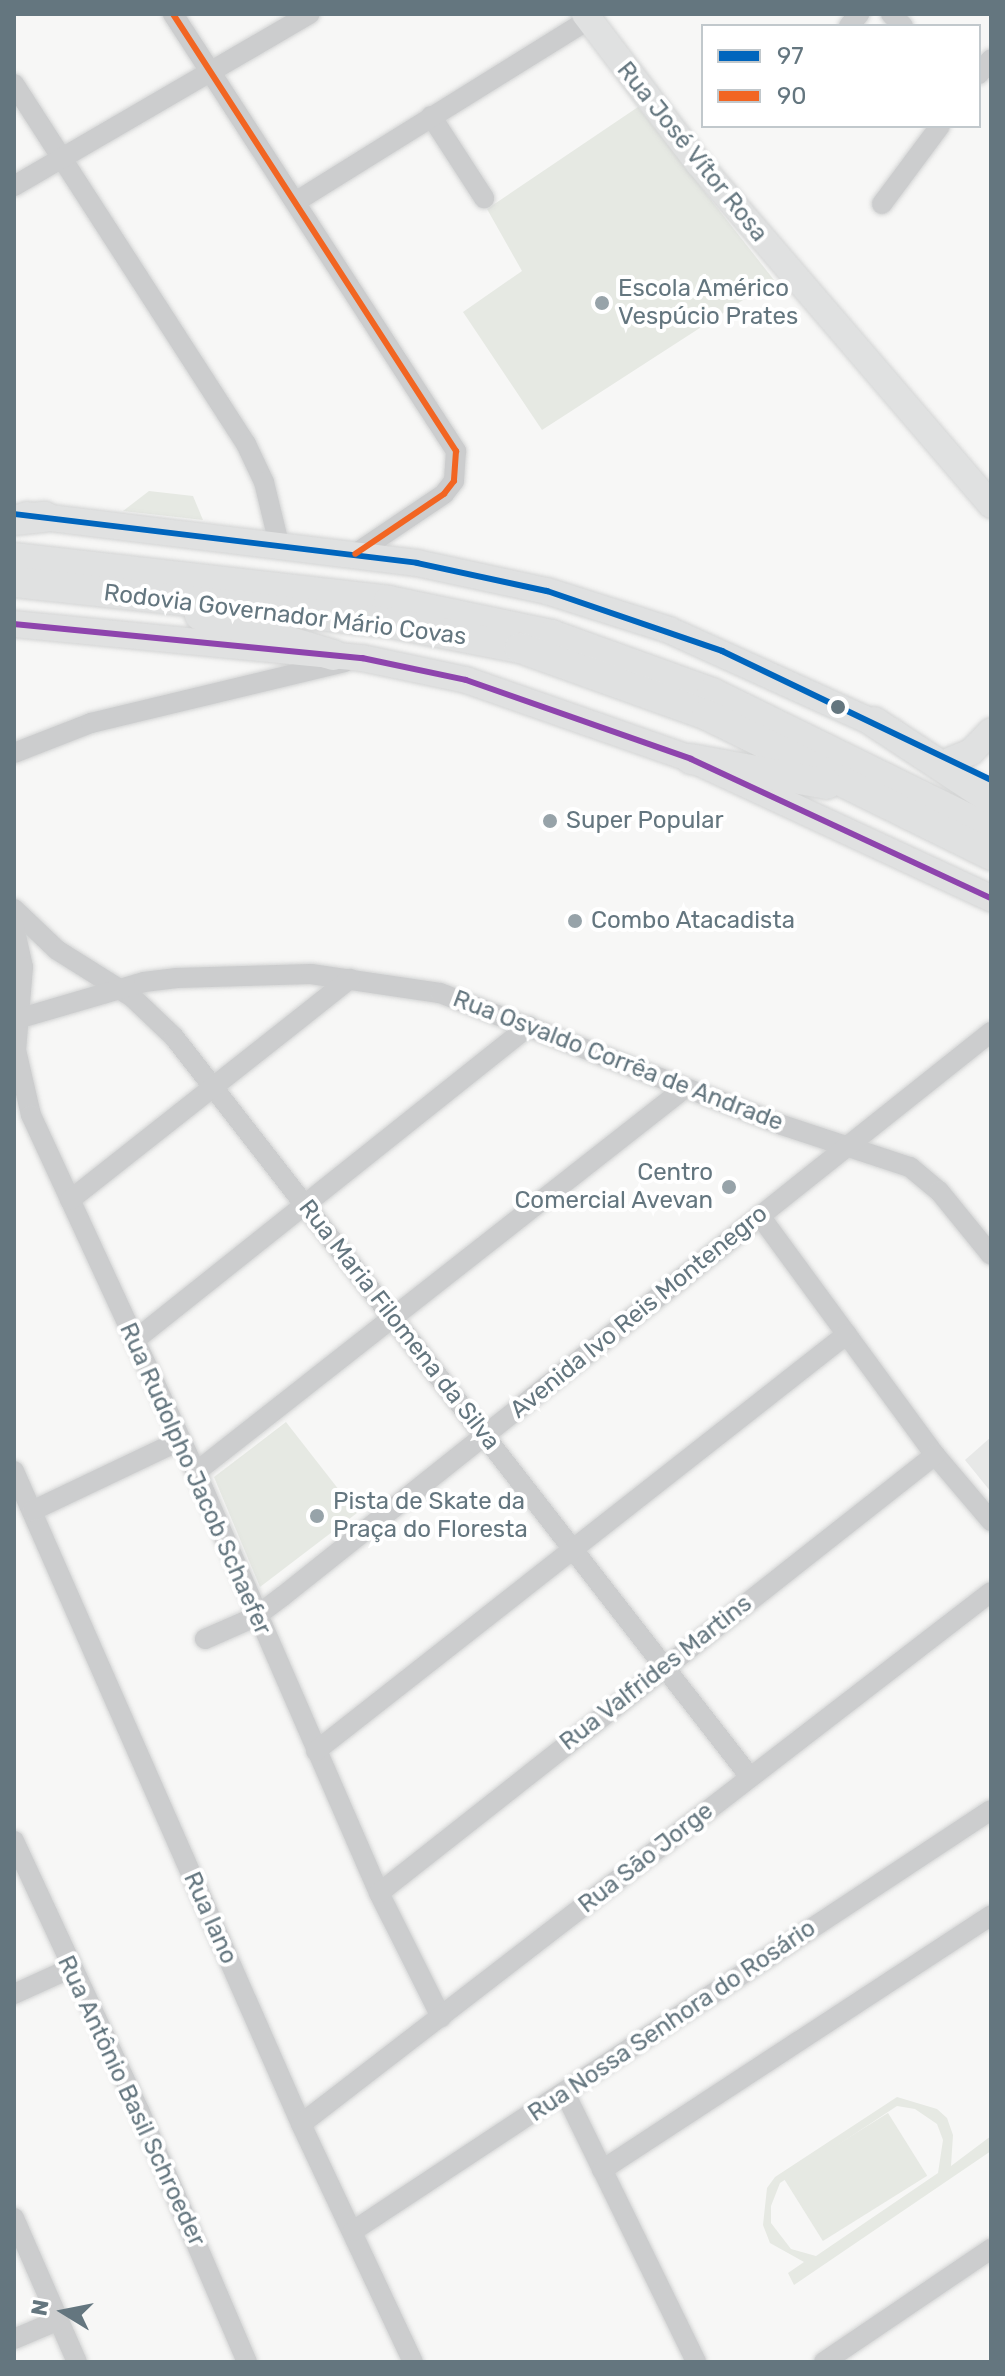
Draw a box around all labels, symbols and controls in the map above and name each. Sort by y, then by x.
legend [701,24,981,128]
text: 97 [777,42,804,70]
street label: Rua José Vítor Rosa [610,56,774,248]
text: 90 [777,82,806,110]
place label: Escola Américo Vespúcio Prates [618,275,798,331]
marker: Escola Américo Vespúcio Prates [593,294,611,312]
street label: Rodovia Governador Mário Covas [102,578,468,652]
unlabelled marker [830,699,846,715]
place label: Super Popular [566,807,724,835]
marker: Super Popular [541,812,559,830]
place label: Combo Atacadista [591,907,796,935]
marker: Combo Atacadista [566,912,584,930]
street label: Rua Osvaldo Corrêa de Andrade [449,984,787,1138]
place label: Centro Comercial Avevan [514,1159,713,1215]
marker: Centro Comercial Avevan [720,1178,738,1196]
street label: Rua Maria Filomena da Silva [292,1194,506,1456]
street label: Avenida Ivo Reis Montenegro [505,1199,773,1425]
street label: Rua Rudolpho Jacob Schaefer [113,1319,277,1639]
place label: Pista de Skate da Praça do Floresta [333,1488,528,1544]
marker: Pista de Skate da Praça do Floresta [308,1507,326,1525]
street label: Rua Valfrides Martins [554,1589,758,1757]
street label: Rua São Jorge [573,1797,719,1919]
street label: Rua Iano [177,1868,243,1968]
street label: Rua Nossa Senhora do Rosário [523,1914,821,2128]
street label: Rua Antônio Basil Schroeder [51,1951,211,2251]
north arrow [24,2272,104,2352]
text: N [25,2298,55,2318]

